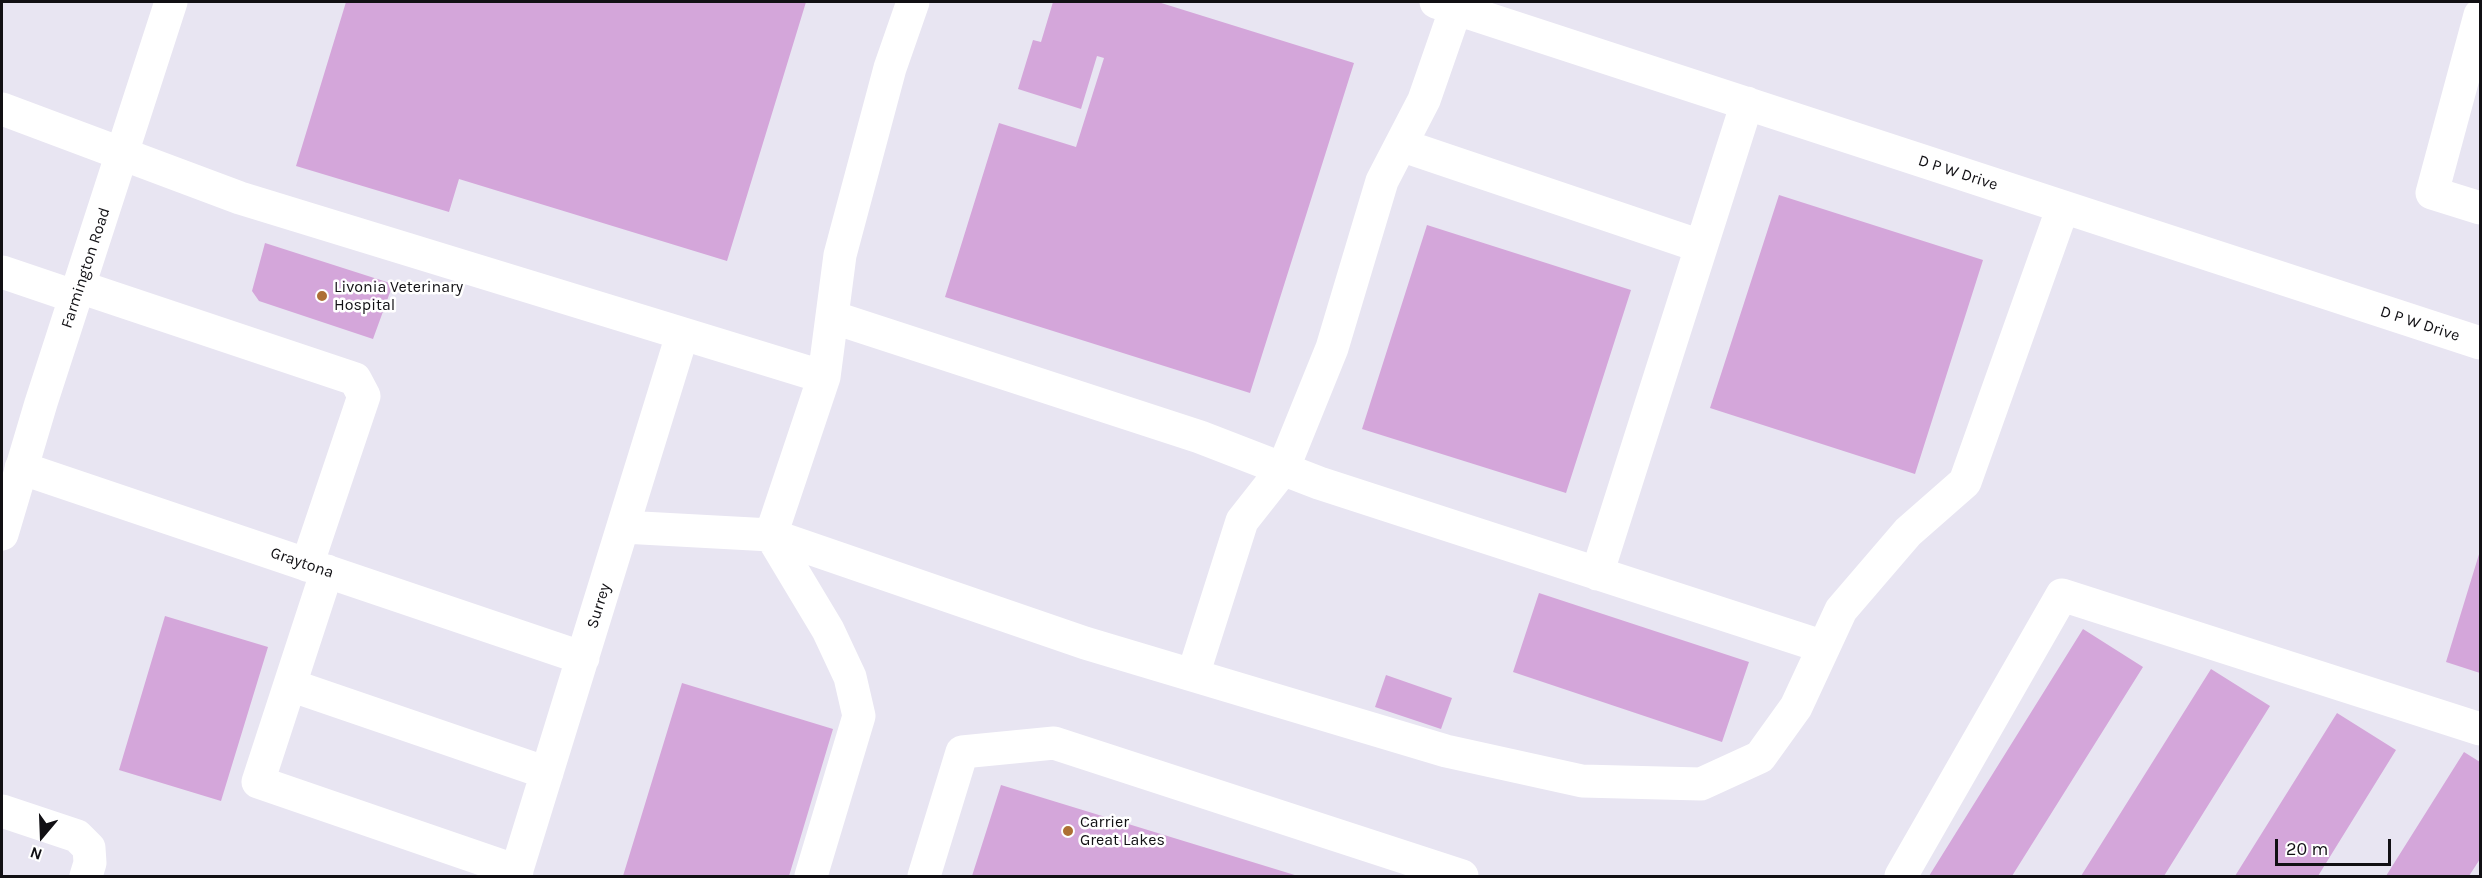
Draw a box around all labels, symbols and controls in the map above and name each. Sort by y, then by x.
street label: D P W Drive [1916,151,2000,195]
street label: Farmington Road [57,205,115,331]
place label: Livonia Veterinary Hospital [334,277,463,315]
marker: Livonia Veterinary Hospital [315,289,329,303]
street label: D P W Drive [2378,302,2462,346]
street label: Graytona [268,543,336,583]
street label: Surrey [583,581,615,631]
north arrow [12,806,72,866]
place label: Carrier Great Lakes [1080,812,1165,850]
marker: Carrier Great Lakes [1061,824,1075,838]
scale bar [2278,827,2394,865]
text: 20 m [2286,838,2328,860]
text: N [27,843,45,864]

